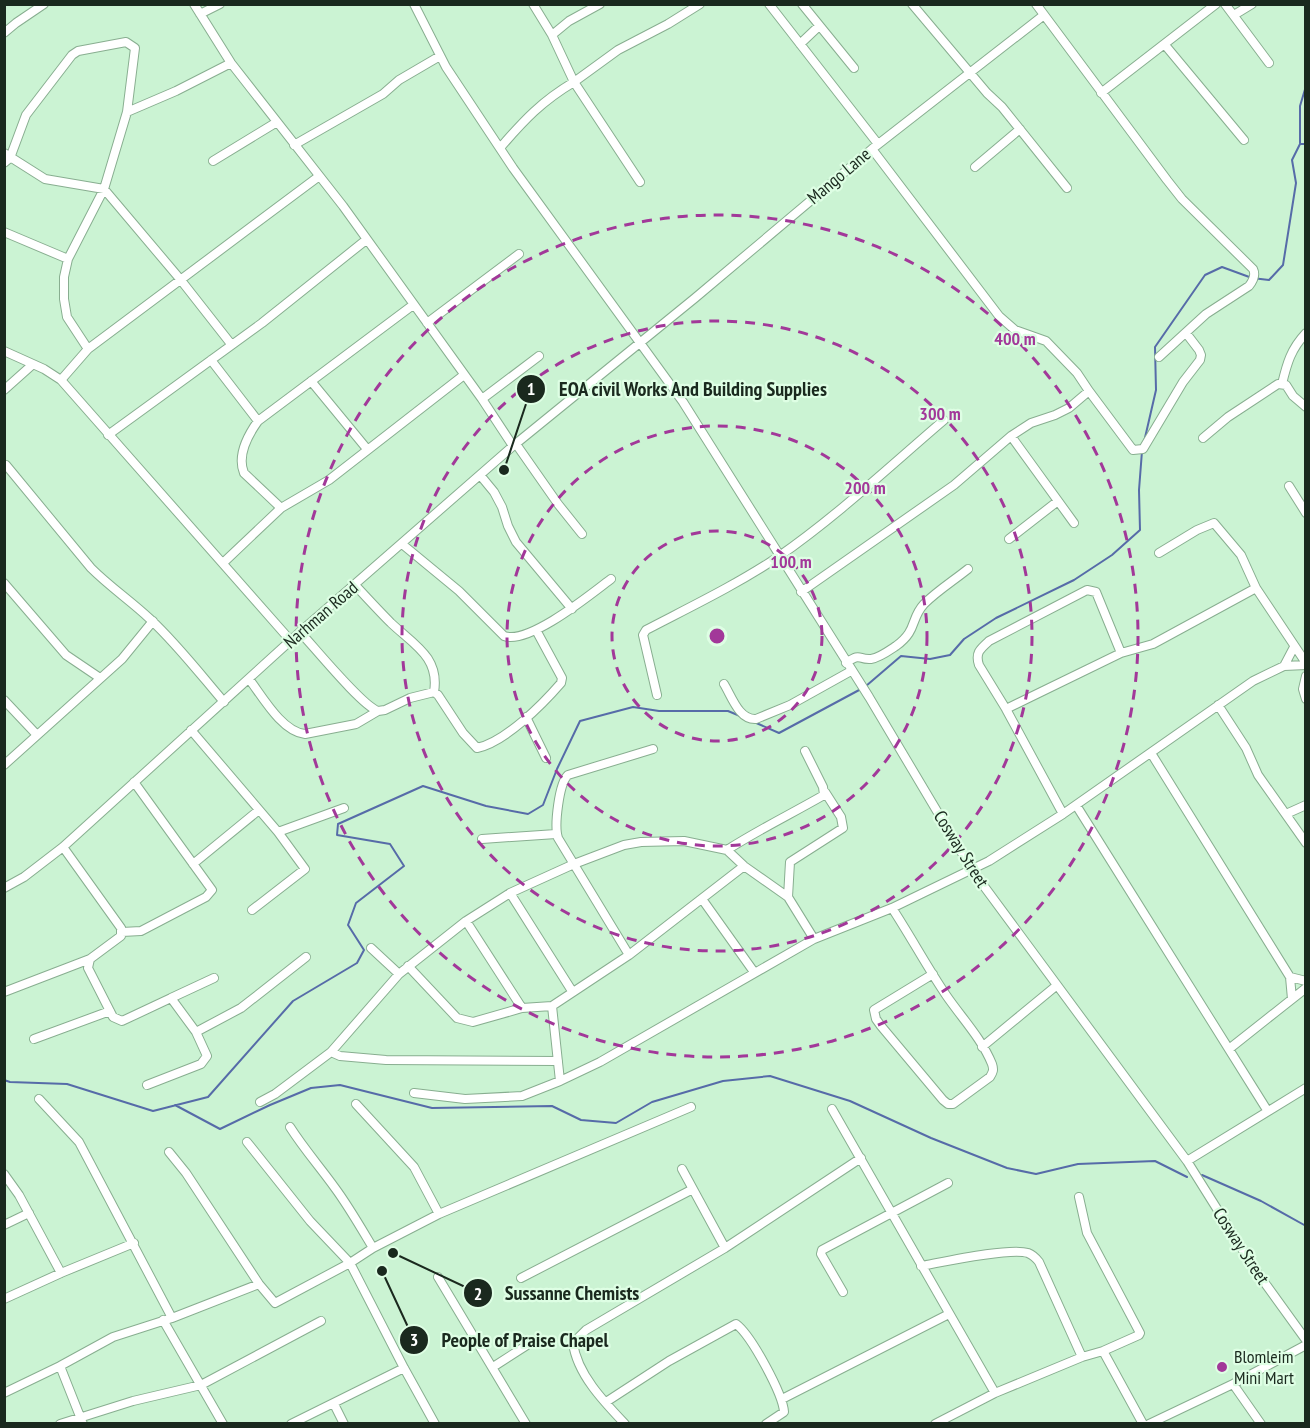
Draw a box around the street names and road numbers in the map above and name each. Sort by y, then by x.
street label: Mango Lane [802,142,875,209]
street label: Narhman Road [279,576,363,653]
street label: Cosway Street [929,806,994,892]
street label: Cosway Street [1208,1203,1275,1288]

